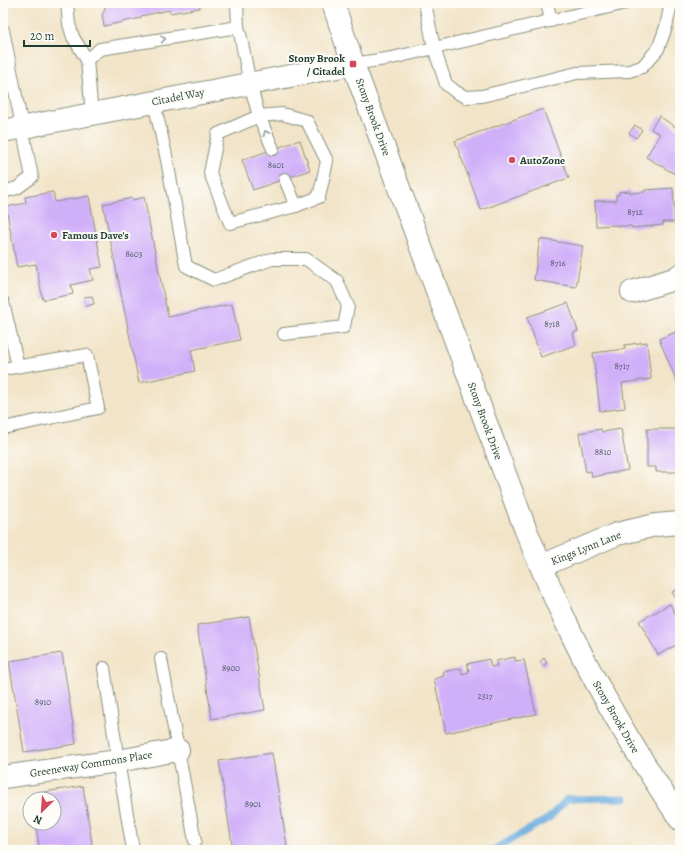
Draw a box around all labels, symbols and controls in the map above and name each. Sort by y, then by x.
scale bar [24,22,90,48]
text: 20 m [30,28,54,44]
one-way arrow [160,35,166,43]
place label: Stony Brook / Citadel [288,51,345,79]
marker: Stony Brook / Citadel [348,59,358,69]
street label: Stony Brook Drive [352,76,394,158]
street label: Citadel Way [150,85,206,109]
one-way arrow [263,129,271,137]
place label: AutoZone [519,153,565,168]
marker: AutoZone [507,155,517,165]
house number: 8601 [268,159,284,171]
house number: 8712 [627,206,643,218]
place label: Famous Dave's [62,228,129,243]
marker: Famous Dave's [49,230,59,240]
house number: 8603 [125,248,143,260]
house number: 8716 [550,257,566,269]
house number: 8718 [544,318,560,330]
house number: 8717 [614,360,630,372]
street label: Stony Brook Drive [464,380,506,462]
house number: 8810 [595,446,612,458]
street label: Kings Lynn Lane [549,527,623,569]
house number: 8900 [222,662,240,674]
street label: Stony Brook Drive [589,678,643,756]
house number: 2317 [478,690,493,702]
house number: 8910 [35,696,51,708]
street label: Greeneway Commons Place [29,747,153,781]
north arrow [22,791,62,831]
house number: 8901 [245,798,261,810]
text: N [31,811,45,828]

